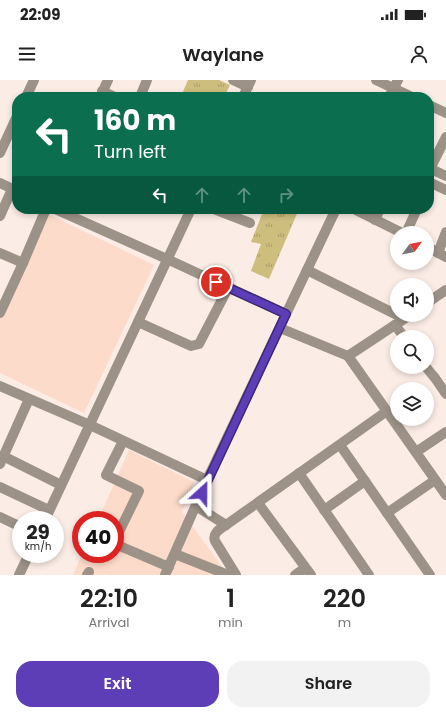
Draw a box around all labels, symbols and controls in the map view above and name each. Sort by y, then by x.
text: 22:09 [20,4,60,25]
text: Waylane [182,42,264,67]
icon: menu [16,43,38,65]
icon: person [408,43,430,65]
text: 160 m [94,101,176,140]
icon: left [28,108,80,160]
text: Turn left [94,139,166,164]
icon: left [149,184,171,206]
icon: ahead [191,184,213,206]
icon: ahead [233,184,255,206]
icon: right [275,184,297,206]
north arrow [390,226,434,270]
map controls [390,226,434,426]
pin [199,265,233,299]
icon: arrive [205,271,227,293]
button: sound [390,278,434,322]
button: search [390,330,434,374]
button: layers [390,382,434,426]
position arrow [181,472,223,514]
speed limit sign: 40 [72,511,124,563]
text: 29 [26,518,50,546]
text: km/h [25,539,51,554]
text: 22:10 [80,582,138,615]
text: 1 [226,582,235,615]
text: 220 [323,582,366,615]
text: Arrival [89,613,129,632]
text: min [218,613,243,632]
text: m [338,613,351,632]
button: Exit [16,661,219,707]
button: Share [227,661,430,707]

